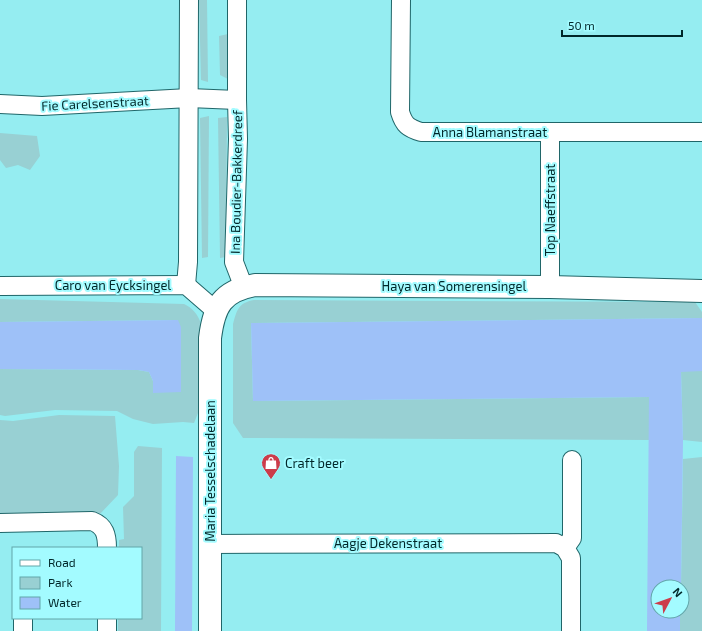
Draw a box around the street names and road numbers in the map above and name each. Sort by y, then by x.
street label: Fie Carelsenstraat [41,92,149,114]
street label: Ina Boudier-Bakkerdreef [227,109,245,254]
street label: Anna Blamanstraat [433,124,547,140]
street label: Top Naeffstraat [542,164,558,256]
street label: Caro van Eycksingel [55,277,171,293]
street label: Haya van Somerensingel [382,278,527,294]
street label: Maria Tesselschadelaan [202,400,218,542]
street label: Aagje Dekenstraat [334,535,442,551]

